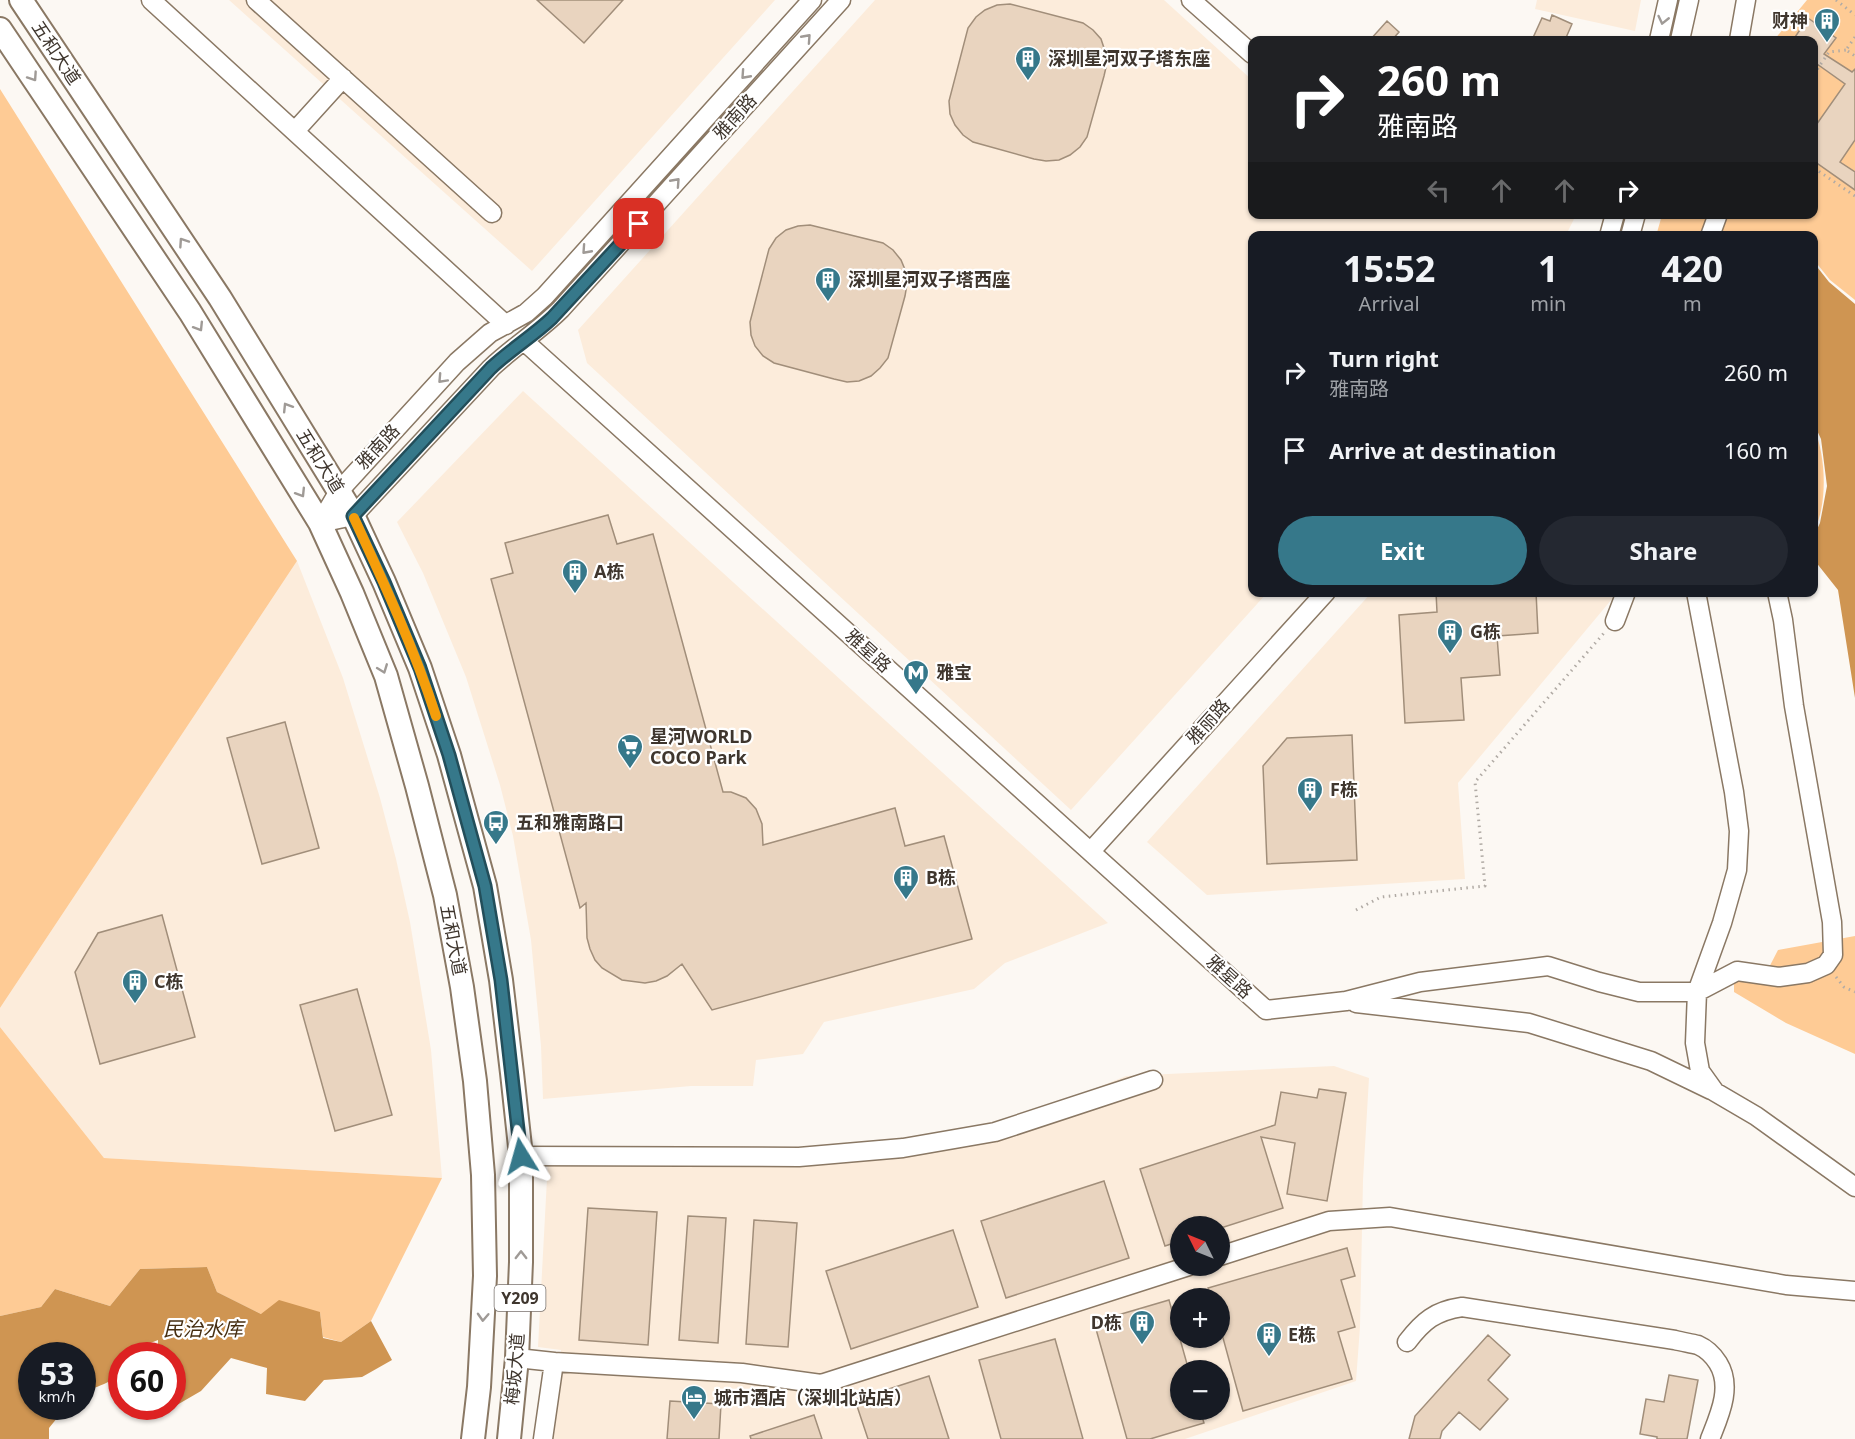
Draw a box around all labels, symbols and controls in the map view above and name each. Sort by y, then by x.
building icon: 财神 [1812,6,1842,44]
place label: 财神 [1772,8,1808,32]
one-way arrow [1658,15,1671,25]
street label: 五和大道 [27,16,87,89]
one-way arrow [800,34,811,44]
building icon: 深圳星河双子塔东座 [1013,44,1043,82]
place label: 深圳星河双子塔东座 [1048,46,1210,70]
text: 260 m [1377,51,1501,108]
icon: right [1278,60,1356,138]
one-way arrow [741,68,752,78]
one-way arrow [25,71,37,81]
street label: 雅南路 [707,88,761,144]
text: 雅南路 [1377,107,1458,144]
icon: left [1422,174,1455,207]
icon: ahead [1485,174,1518,207]
icon: ahead [1548,174,1581,207]
icon: right [1611,174,1644,207]
one-way arrow [669,178,680,189]
pin [613,198,664,249]
icon: arrive [622,207,655,240]
one-way arrow [179,238,190,249]
one-way arrow [582,244,593,254]
text: 15:52 [1343,244,1435,293]
text: 1 [1538,244,1559,293]
text: 420 [1661,244,1723,293]
building icon: 深圳星河双子塔西座 [813,265,843,303]
place label: 深圳星河双子塔西座 [848,267,1010,291]
text: Arrival [1359,290,1420,317]
text: min [1530,290,1566,317]
text: m [1683,290,1702,317]
one-way arrow [192,321,204,331]
text: Turn right [1329,343,1439,373]
icon: right [1278,356,1311,389]
text: 260 m [1724,357,1788,387]
one-way arrow [438,372,449,383]
text: 雅南路 [1329,375,1389,402]
one-way arrow [283,403,295,413]
street label: 雅南路 [350,418,404,474]
street label: 五和大道 [292,424,350,497]
icon: arrive [1278,434,1311,467]
text: Arrive at destination [1329,435,1556,465]
text: 160 m [1724,435,1788,465]
one-way arrow [294,487,306,497]
button: Exit [1278,516,1527,585]
button: Share [1539,516,1788,585]
building icon: A栋 [560,557,590,595]
place label: A栋 [594,559,624,583]
building icon: G栋 [1435,617,1465,655]
place label: G栋 [1470,619,1501,643]
street label: 雅星路 [841,623,897,677]
metro station icon: 雅宝 [901,658,931,696]
place label: 雅宝 [936,660,972,684]
one-way arrow [376,663,389,674]
street label: 雅丽路 [1180,693,1234,749]
place label: 星河WORLD COCO Park [650,724,753,769]
supermarket icon: 星河WORLD COCO Park [615,732,645,770]
building icon: F栋 [1295,775,1325,813]
place label: F栋 [1330,777,1358,801]
bus stop icon: 五和雅南路口 [481,808,511,846]
place label: 五和雅南路口 [516,810,624,834]
building icon: B栋 [891,863,921,901]
place label: B栋 [926,865,956,889]
street label: 五和大道 [435,902,473,977]
street label: 雅星路 [1202,949,1258,1003]
building icon: C栋 [120,967,150,1005]
place label: C栋 [154,969,184,993]
position arrow [489,1124,553,1188]
north arrow [1170,1216,1230,1276]
map controls [1170,1216,1230,1420]
one-way arrow [515,1251,527,1260]
road number: Y209 [494,1285,546,1311]
button: + [1170,1288,1230,1348]
building icon: D栋 [1127,1308,1157,1346]
place label: D栋 [1091,1310,1122,1334]
one-way arrow [476,1313,489,1322]
water label: 民治水库 [163,1315,246,1342]
building icon: E栋 [1254,1320,1284,1358]
place label: E栋 [1288,1322,1316,1346]
street label: 梅坂大道 [499,1332,529,1406]
speed limit sign: 60 [108,1342,186,1420]
text: 53 [40,1353,74,1394]
button: − [1170,1360,1230,1420]
hotel icon: 城市酒店（深圳北站店） [679,1383,709,1421]
place label: 城市酒店（深圳北站店） [714,1385,912,1409]
text: km/h [39,1386,75,1406]

